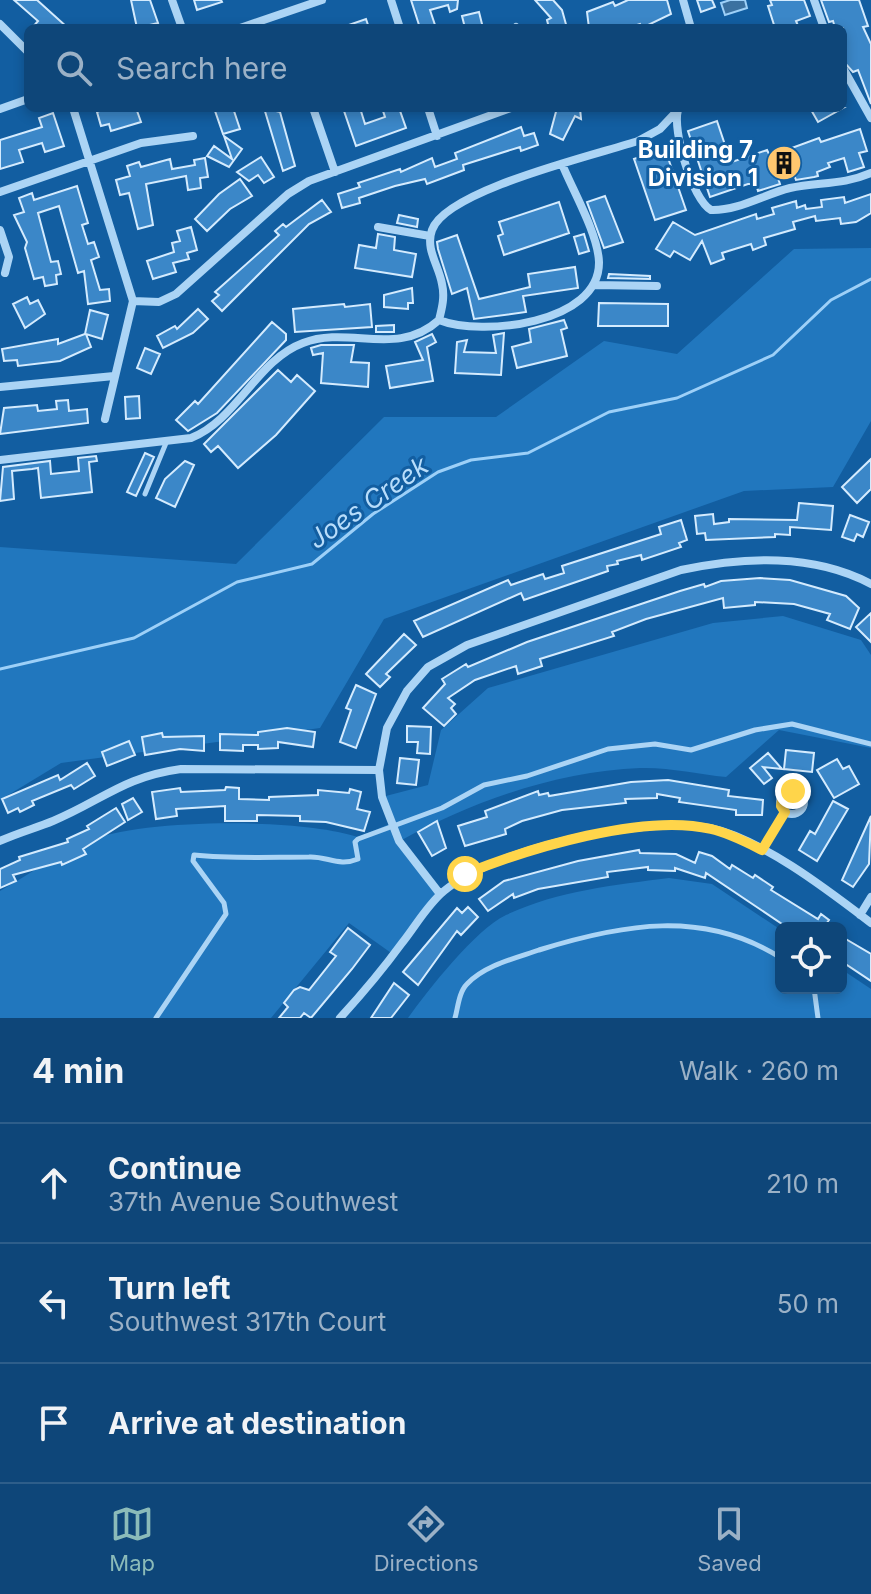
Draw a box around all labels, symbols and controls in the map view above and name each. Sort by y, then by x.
search box [24,24,847,112]
icon: search [52,46,96,90]
text: Search here [116,50,288,86]
place label: Building 7, Division 1 [638,135,758,192]
building icon: Building 7, Division 1 [765,144,803,182]
water label: Joes Creek [302,449,434,555]
route end [775,773,811,809]
route start [447,856,483,892]
map controls [775,922,847,994]
button: locate [775,922,847,994]
text: 4 min [32,1050,124,1091]
text: Walk · 260 m [679,1055,839,1086]
text: Continue [108,1150,242,1186]
icon: ahead [32,1161,76,1205]
text: 210 m [766,1168,839,1199]
text: 37th Avenue Southwest [108,1186,398,1217]
text: Turn left [108,1270,230,1306]
icon: left [32,1281,76,1325]
text: 50 m [777,1288,839,1319]
text: Southwest 317th Court [108,1306,386,1337]
icon: arrive [32,1401,76,1445]
text: Arrive at destination [108,1405,406,1441]
tab: Map [109,1502,155,1576]
tab: Directions [374,1502,479,1576]
tab: Saved [697,1502,762,1576]

